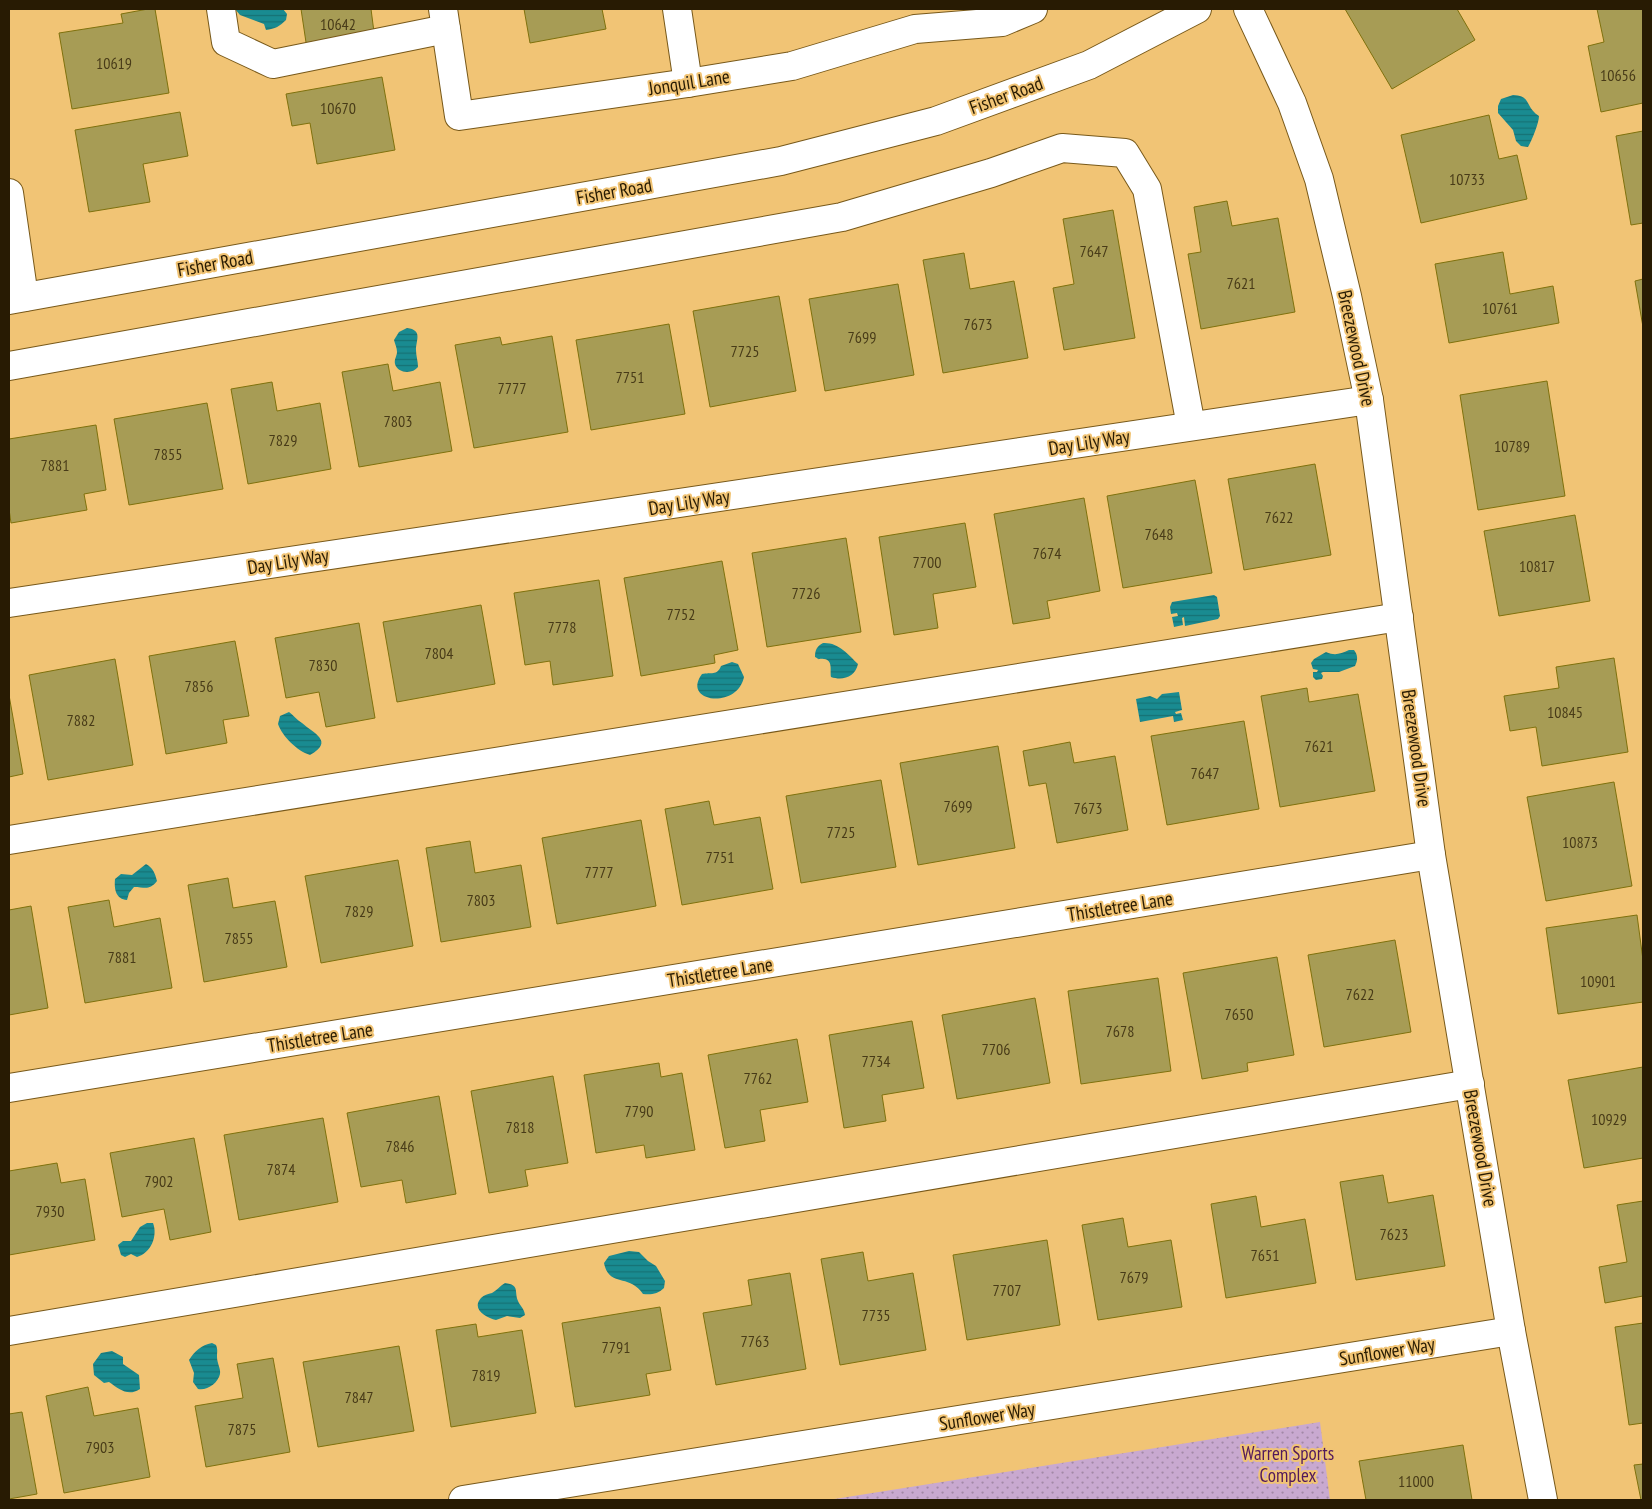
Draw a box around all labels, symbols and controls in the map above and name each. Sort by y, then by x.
house number: 10642 [320,14,356,34]
house number: 10619 [96,53,132,73]
street label: Jonquil Lane [646,64,731,100]
house number: 10656 [1600,65,1636,85]
street label: Fisher Road [966,71,1046,119]
house number: 10670 [320,98,356,118]
house number: 10733 [1449,169,1485,189]
street label: Fisher Road [574,173,654,209]
house number: 7647 [1080,241,1108,261]
street label: Fisher Road [175,245,255,281]
house number: 7621 [1227,273,1255,293]
street label: Breezewood Drive [1333,288,1381,408]
house number: 10761 [1482,298,1518,318]
house number: 7673 [964,314,992,334]
house number: 7699 [848,327,876,347]
house number: 7725 [731,341,759,361]
house number: 7751 [616,367,644,387]
house number: 7777 [498,378,526,398]
house number: 7803 [384,411,412,431]
street label: Day Lily Way [1047,424,1132,460]
house number: 7829 [269,430,297,450]
house number: 10789 [1494,436,1530,456]
house number: 7855 [154,444,182,464]
house number: 7881 [41,455,69,475]
street label: Day Lily Way [647,484,732,520]
house number: 7622 [1265,507,1293,527]
house number: 7648 [1145,524,1173,544]
street label: Day Lily Way [246,543,331,579]
house number: 7674 [1033,543,1061,563]
house number: 7700 [913,552,941,572]
house number: 10817 [1519,556,1555,576]
house number: 7726 [792,583,820,603]
house number: 7752 [667,604,695,624]
house number: 7778 [548,617,576,637]
house number: 7804 [425,643,453,663]
house number: 7830 [309,655,337,675]
house number: 7856 [185,676,213,696]
street label: Breezewood Drive [1397,688,1437,808]
house number: 10845 [1547,702,1583,722]
house number: 7882 [67,710,95,730]
house number: 7621 [1305,736,1333,756]
house number: 7647 [1191,763,1219,783]
house number: 7699 [944,796,972,816]
house number: 7673 [1074,798,1102,818]
house number: 7725 [827,822,855,842]
house number: 10873 [1562,832,1598,852]
house number: 7751 [706,847,734,867]
house number: 7777 [585,862,613,882]
street label: Thistletree Lane [1066,886,1175,926]
house number: 7803 [467,890,495,910]
house number: 7829 [345,901,373,921]
house number: 7855 [225,928,253,948]
house number: 7881 [108,947,136,967]
street label: Thistletree Lane [666,952,775,992]
house number: 10901 [1580,971,1616,991]
house number: 7622 [1346,984,1374,1004]
house number: 7650 [1225,1004,1253,1024]
street label: Thistletree Lane [266,1017,375,1057]
house number: 7678 [1106,1021,1134,1041]
house number: 7706 [982,1039,1010,1059]
house number: 7734 [862,1051,890,1071]
house number: 7762 [744,1068,772,1088]
street label: Breezewood Drive [1459,1088,1503,1208]
house number: 7790 [625,1101,653,1121]
house number: 10929 [1591,1109,1627,1129]
house number: 7818 [506,1117,534,1137]
house number: 7846 [386,1136,414,1156]
house number: 7874 [267,1159,295,1179]
house number: 7902 [145,1171,173,1191]
house number: 7930 [36,1201,64,1221]
house number: 7623 [1380,1224,1408,1244]
house number: 7651 [1251,1245,1279,1265]
house number: 7679 [1120,1267,1148,1287]
house number: 7707 [993,1280,1021,1300]
house number: 7735 [862,1305,890,1325]
house number: 7763 [741,1331,769,1351]
street label: Sunflower Way [1338,1331,1437,1370]
house number: 7791 [602,1337,630,1357]
house number: 7819 [472,1365,500,1385]
house number: 7847 [345,1387,373,1407]
street label: Sunflower Way [938,1396,1037,1435]
house number: 7875 [228,1419,256,1439]
house number: 7903 [86,1437,114,1457]
park label: Warren Sports Complex [1242,1441,1334,1487]
house number: 11000 [1398,1471,1434,1491]

